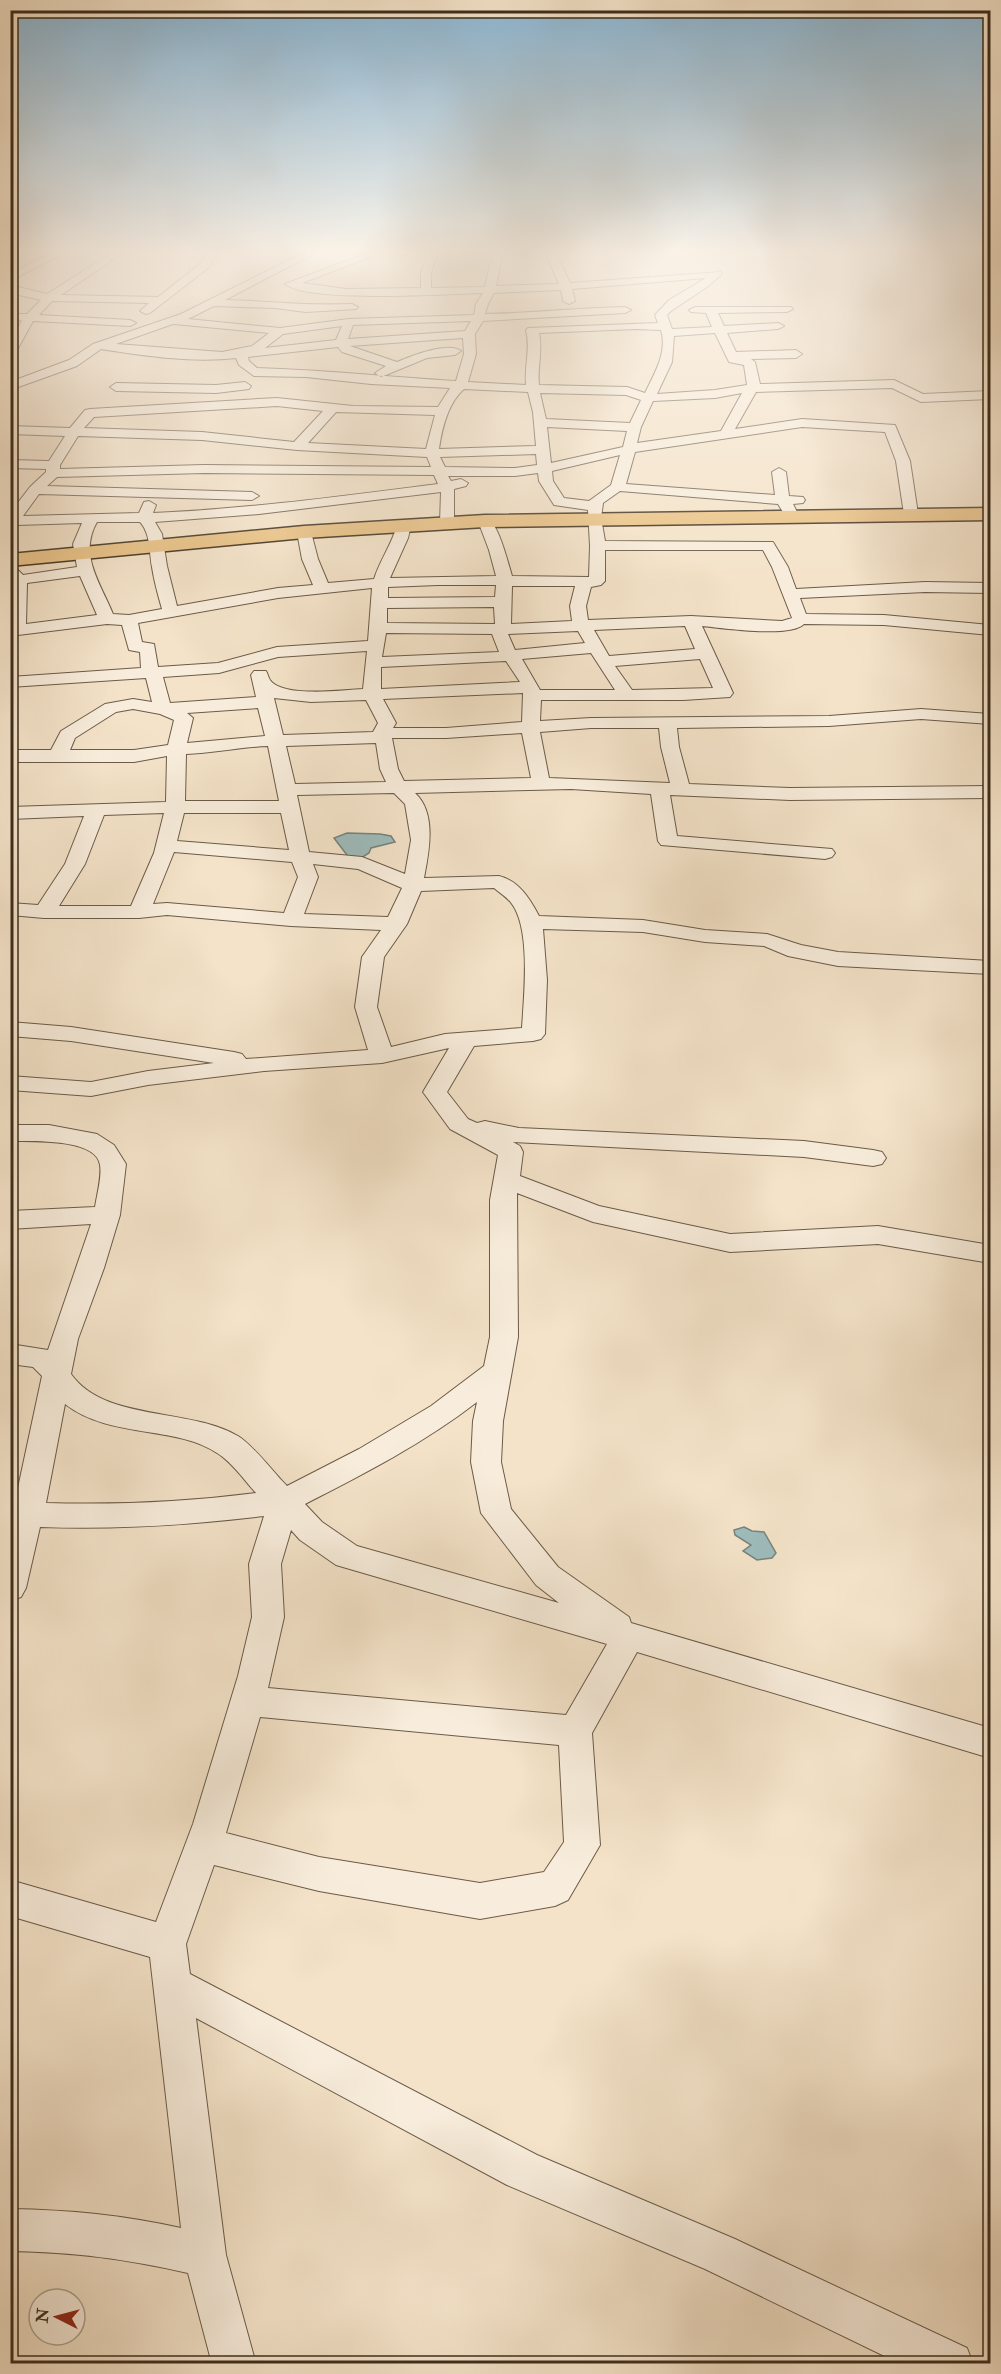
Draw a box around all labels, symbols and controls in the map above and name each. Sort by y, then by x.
north arrow [27,2287,87,2347]
text: N [32,2307,54,2325]

